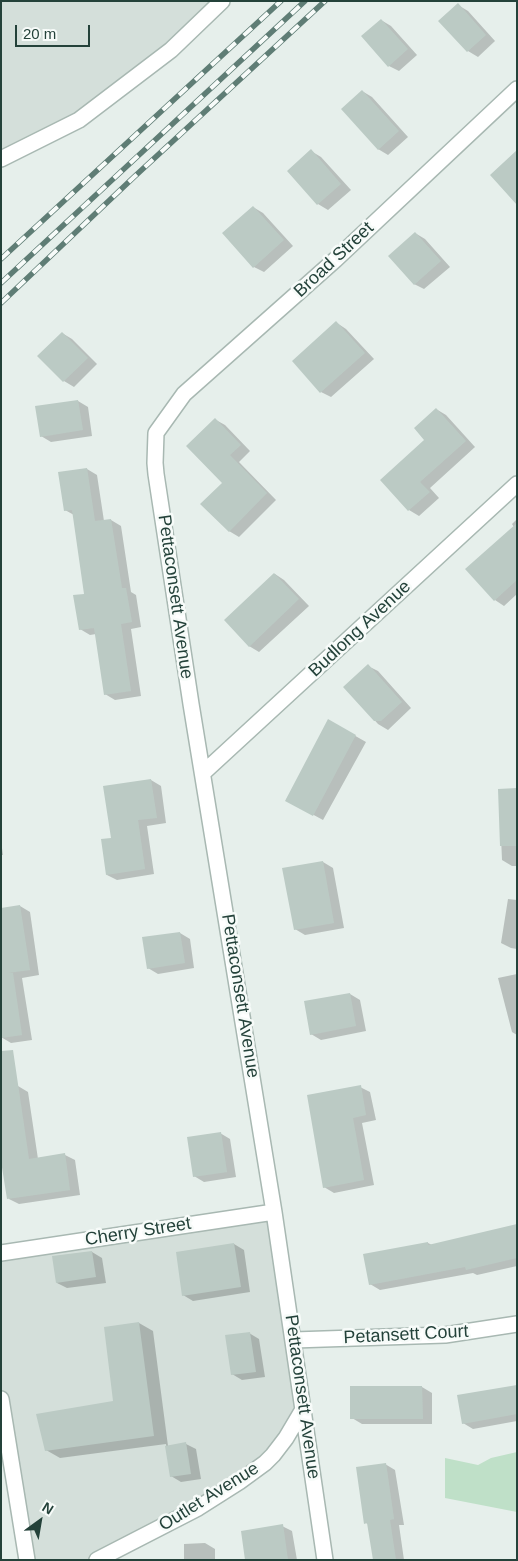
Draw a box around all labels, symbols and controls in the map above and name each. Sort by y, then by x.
scale bar [18,15,92,47]
text: 20 m [23,25,56,42]
street label: Broad Street [290,218,378,302]
street label: Pettaconsett Avenue [153,513,197,681]
street label: Budlong Avenue [304,576,416,682]
street label: Pettaconsett Avenue [216,912,264,1080]
street label: Cherry Street [83,1213,193,1251]
street label: Pettaconsett Avenue [280,1313,324,1481]
street label: Petansett Court [343,1321,469,1349]
street label: Outlet Avenue [155,1458,263,1536]
north arrow [15,1496,65,1546]
text: N [39,1499,56,1518]

